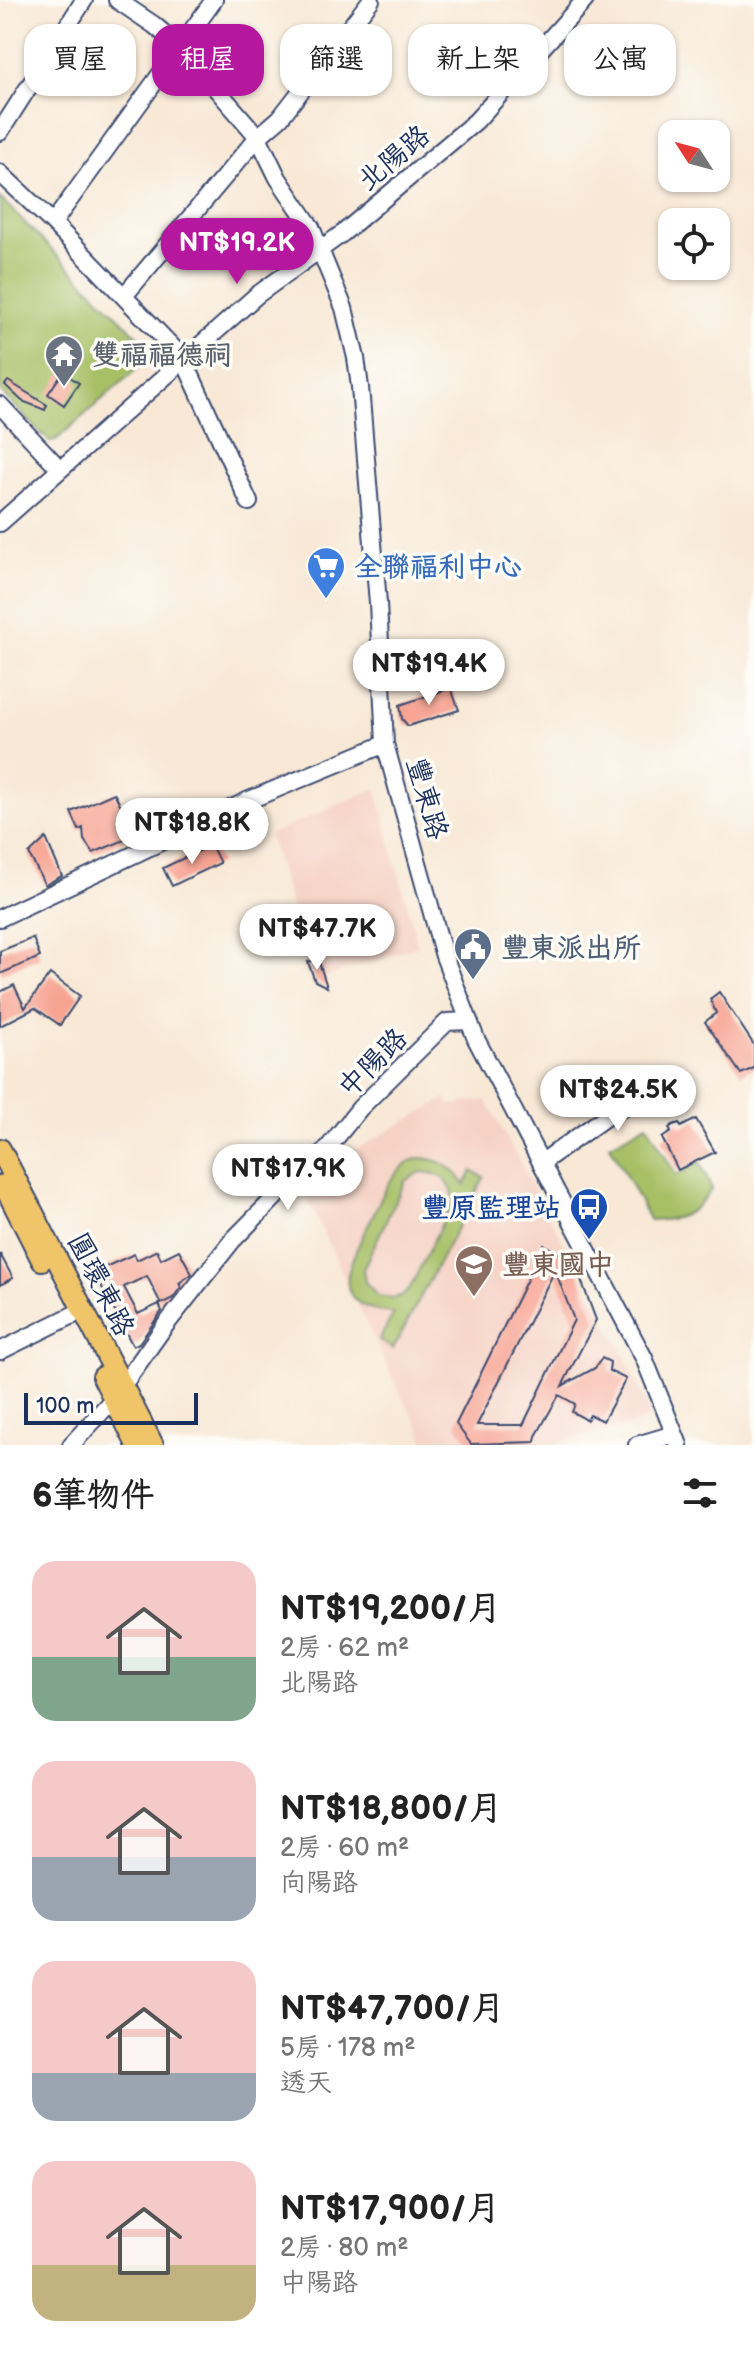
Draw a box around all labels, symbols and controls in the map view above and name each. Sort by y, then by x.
chip: 買屋 [24,24,136,96]
chip: 租屋 [152,24,264,96]
chip: 篩選 [280,24,392,96]
chip: 新上架 [408,24,548,96]
chip: 公寓 [564,24,676,96]
street label: 北陽路 [351,119,437,198]
north arrow [658,120,730,192]
map controls [658,120,730,280]
button: locate [658,208,730,280]
pin: NT$19.2K [154,218,320,286]
text: NT$19.2K [179,228,295,259]
temple icon: 雙福福德祠 [43,333,85,388]
place label: 雙福福德祠 [92,339,232,372]
supermarket icon: 全聯福利中心 [305,545,347,600]
place label: 全聯福利中心 [354,551,522,584]
pin: NT$19.4K [346,639,512,707]
text: NT$19.4K [371,649,487,680]
street label: 豐東路 [399,753,454,843]
pin: NT$18.8K [109,798,275,866]
text: NT$18.8K [133,808,251,839]
pin: NT$47.7K [234,904,400,972]
text: NT$47.7K [258,914,376,945]
public building icon: 豐東派出所 [452,926,494,981]
place label: 豐東派出所 [501,932,641,965]
street label: 中陽路 [332,1022,414,1104]
pin: NT$24.5K [535,1065,701,1133]
text: NT$24.5K [558,1075,678,1106]
pin: NT$17.9K [205,1144,371,1212]
text: NT$17.9K [230,1154,346,1185]
bus stop icon: 豐原監理站 [568,1186,610,1241]
place label: 豐原監理站 [421,1192,561,1225]
street label: 圓環東路 [61,1227,141,1342]
school or university icon: 豐東國中 [453,1243,495,1298]
place label: 豐東國中 [502,1249,614,1282]
scale bar [24,1389,198,1425]
text: 100 m [36,1393,95,1420]
icon: filters [678,1471,722,1515]
text: 6筆物件 [32,1475,155,1516]
text: NT$19,200/月 [280,1588,501,1629]
icon: home [96,1593,192,1689]
text: 2房 · 62 m² [280,1633,409,1664]
text: 北陽路 [280,1668,358,1699]
text: NT$18,800/月 [280,1788,503,1829]
icon: home [96,1793,192,1889]
text: 2房 · 60 m² [280,1833,409,1864]
text: 向陽路 [280,1868,358,1899]
text: NT$47,700/月 [280,1988,505,2029]
icon: home [96,1993,192,2089]
text: 5房 · 178 m² [280,2033,416,2064]
text: 透天 [280,2068,332,2099]
text: NT$17,900/月 [280,2188,500,2229]
icon: home [96,2193,192,2289]
text: 2房 · 80 m² [280,2233,409,2264]
text: 中陽路 [280,2268,358,2299]

